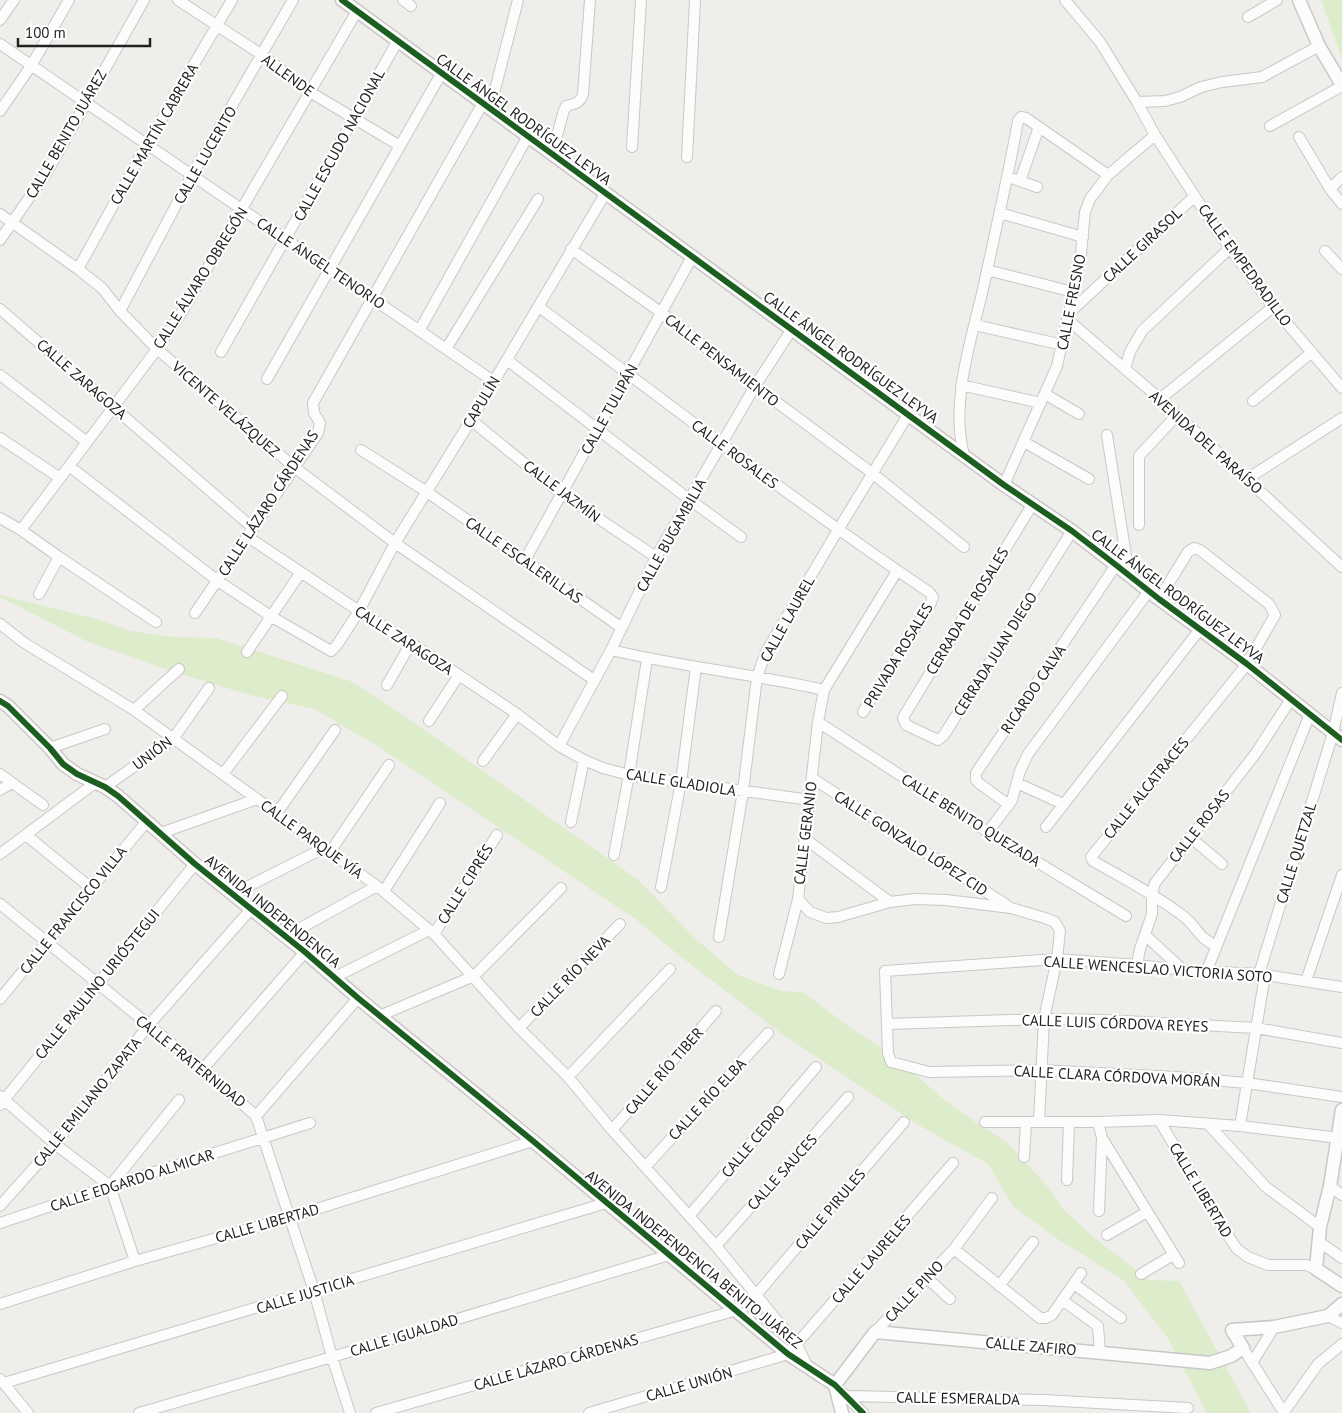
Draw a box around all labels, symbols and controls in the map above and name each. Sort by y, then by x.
scale bar [18,15,150,47]
text: 100 m [25,23,66,42]
street label: CALLE ÁNGEL RODRÍGUEZ LEYVA [433,49,616,189]
street label: ALLENDE [258,50,318,100]
street label: CALLE MARTÍN CABRERA [106,60,202,208]
street label: CALLE ESCUDO NACIONAL [289,65,389,224]
street label: CALLE BENITO JUÁREZ [21,66,111,202]
street label: CALLE LUCERITO [169,103,241,207]
street label: CALLE EMPEDRADILLO [1194,200,1296,330]
street label: CALLE GIRASOL [1098,203,1186,286]
street label: CALLE ÁLVARO OBREGÓN [149,204,251,352]
street label: CALLE ÁNGEL TENORIO [253,213,389,313]
street label: CALLE FRESNO [1052,252,1090,352]
street label: CALLE ÁNGEL RODRÍGUEZ LEYVA [760,287,943,427]
street label: CALLE PENSAMIENTO [661,309,783,411]
street label: CALLE ZARAGOZA [33,335,131,424]
street label: VICENTE VELÁZQUEZ [167,356,284,461]
street label: CALLE TULIPÁN [576,360,642,458]
street label: CAPULÍN [458,373,504,431]
street label: AVENIDA DEL PARAÍSO [1145,386,1267,498]
street label: CALLE ROSALES [688,415,782,493]
street label: CALLE LÁZARO CÁRDENAS [214,426,322,580]
street label: CALLE JAZMÍN [520,456,604,526]
street label: CALLE BUGAMBILIA [632,475,710,595]
street label: CALLE ESCALERILLAS [462,512,586,608]
street label: CALLE ÁNGEL RODRÍGUEZ LEYVA [1088,525,1269,668]
street label: CERRADA DE ROSALES [921,544,1013,678]
street label: CALLE LAUREL [756,572,819,665]
street label: CERRADA JUAN DIEGO [949,588,1041,720]
street label: PRIVADA ROSALES [859,599,937,711]
street label: CALLE ZARAGOZA [351,601,457,679]
street label: RICARDO CALVA [996,641,1070,737]
street label: UNIÓN [128,732,176,774]
street label: CALLE ALCATRACES [1099,733,1193,843]
street label: CALLE GLADIOLA [625,764,738,800]
street label: CALLE BENITO QUEZADA [898,769,1044,871]
street label: CALLE GERANIO [789,780,821,886]
street label: CALLE GONZALO LÓPEZ CID [831,786,991,900]
street label: CALLE ROSAS [1165,786,1234,866]
street label: CALLE PARQUE VÍA [257,795,367,883]
street label: CALLE QUETZAL [1272,800,1320,906]
street label: CALLE CIPRÉS [433,840,497,928]
street label: CALLE FRANCISCO VILLA [15,842,131,978]
street label: AVENIDA INDEPENDENCIA [201,850,345,972]
street label: CALLE PAULINO URIÓSTEGUI [30,905,164,1063]
street label: CALLE RÍO NEVA [526,931,614,1021]
street label: CALLE WENCESLAO VICTORIA SOTO [1043,952,1273,986]
street label: CALLE LUIS CÓRDOVA REYES [1021,1010,1209,1036]
street label: CALLE FRATERNIDAD [132,1011,250,1111]
street label: CALLE RÍO TIBER [621,1023,707,1119]
street label: CALLE EMILIANO ZAPATA [29,1033,145,1171]
street label: CALLE RÍO ELBA [664,1054,750,1144]
street label: CALLE CLARA CÓRDOVA MORÁN [1013,1061,1221,1091]
street label: CALLE CEDRO [717,1101,789,1181]
street label: CALLE SAUCES [743,1130,821,1214]
street label: CALLE LIBERTAD [1165,1139,1237,1241]
street label: CALLE EDGARDO ALMICAR [48,1144,217,1216]
street label: AVENIDA INDEPENDENCIA BENITO JUÁREZ [582,1165,806,1353]
street label: CALLE PIRULES [791,1165,869,1253]
street label: CALLE LIBERTAD [213,1199,321,1247]
street label: CALLE LAURELES [827,1211,915,1307]
street label: CALLE PINO [881,1256,947,1326]
street label: CALLE JUSTICIA [254,1270,356,1318]
street label: CALLE IGUALDAD [347,1309,461,1361]
street label: CALLE LÁZARO CÁRDENAS [471,1329,641,1395]
street label: CALLE ZAFIRO [985,1333,1077,1359]
street label: CALLE UNIÓN [644,1363,734,1405]
street label: CALLE ESMERALDA [896,1387,1020,1409]

